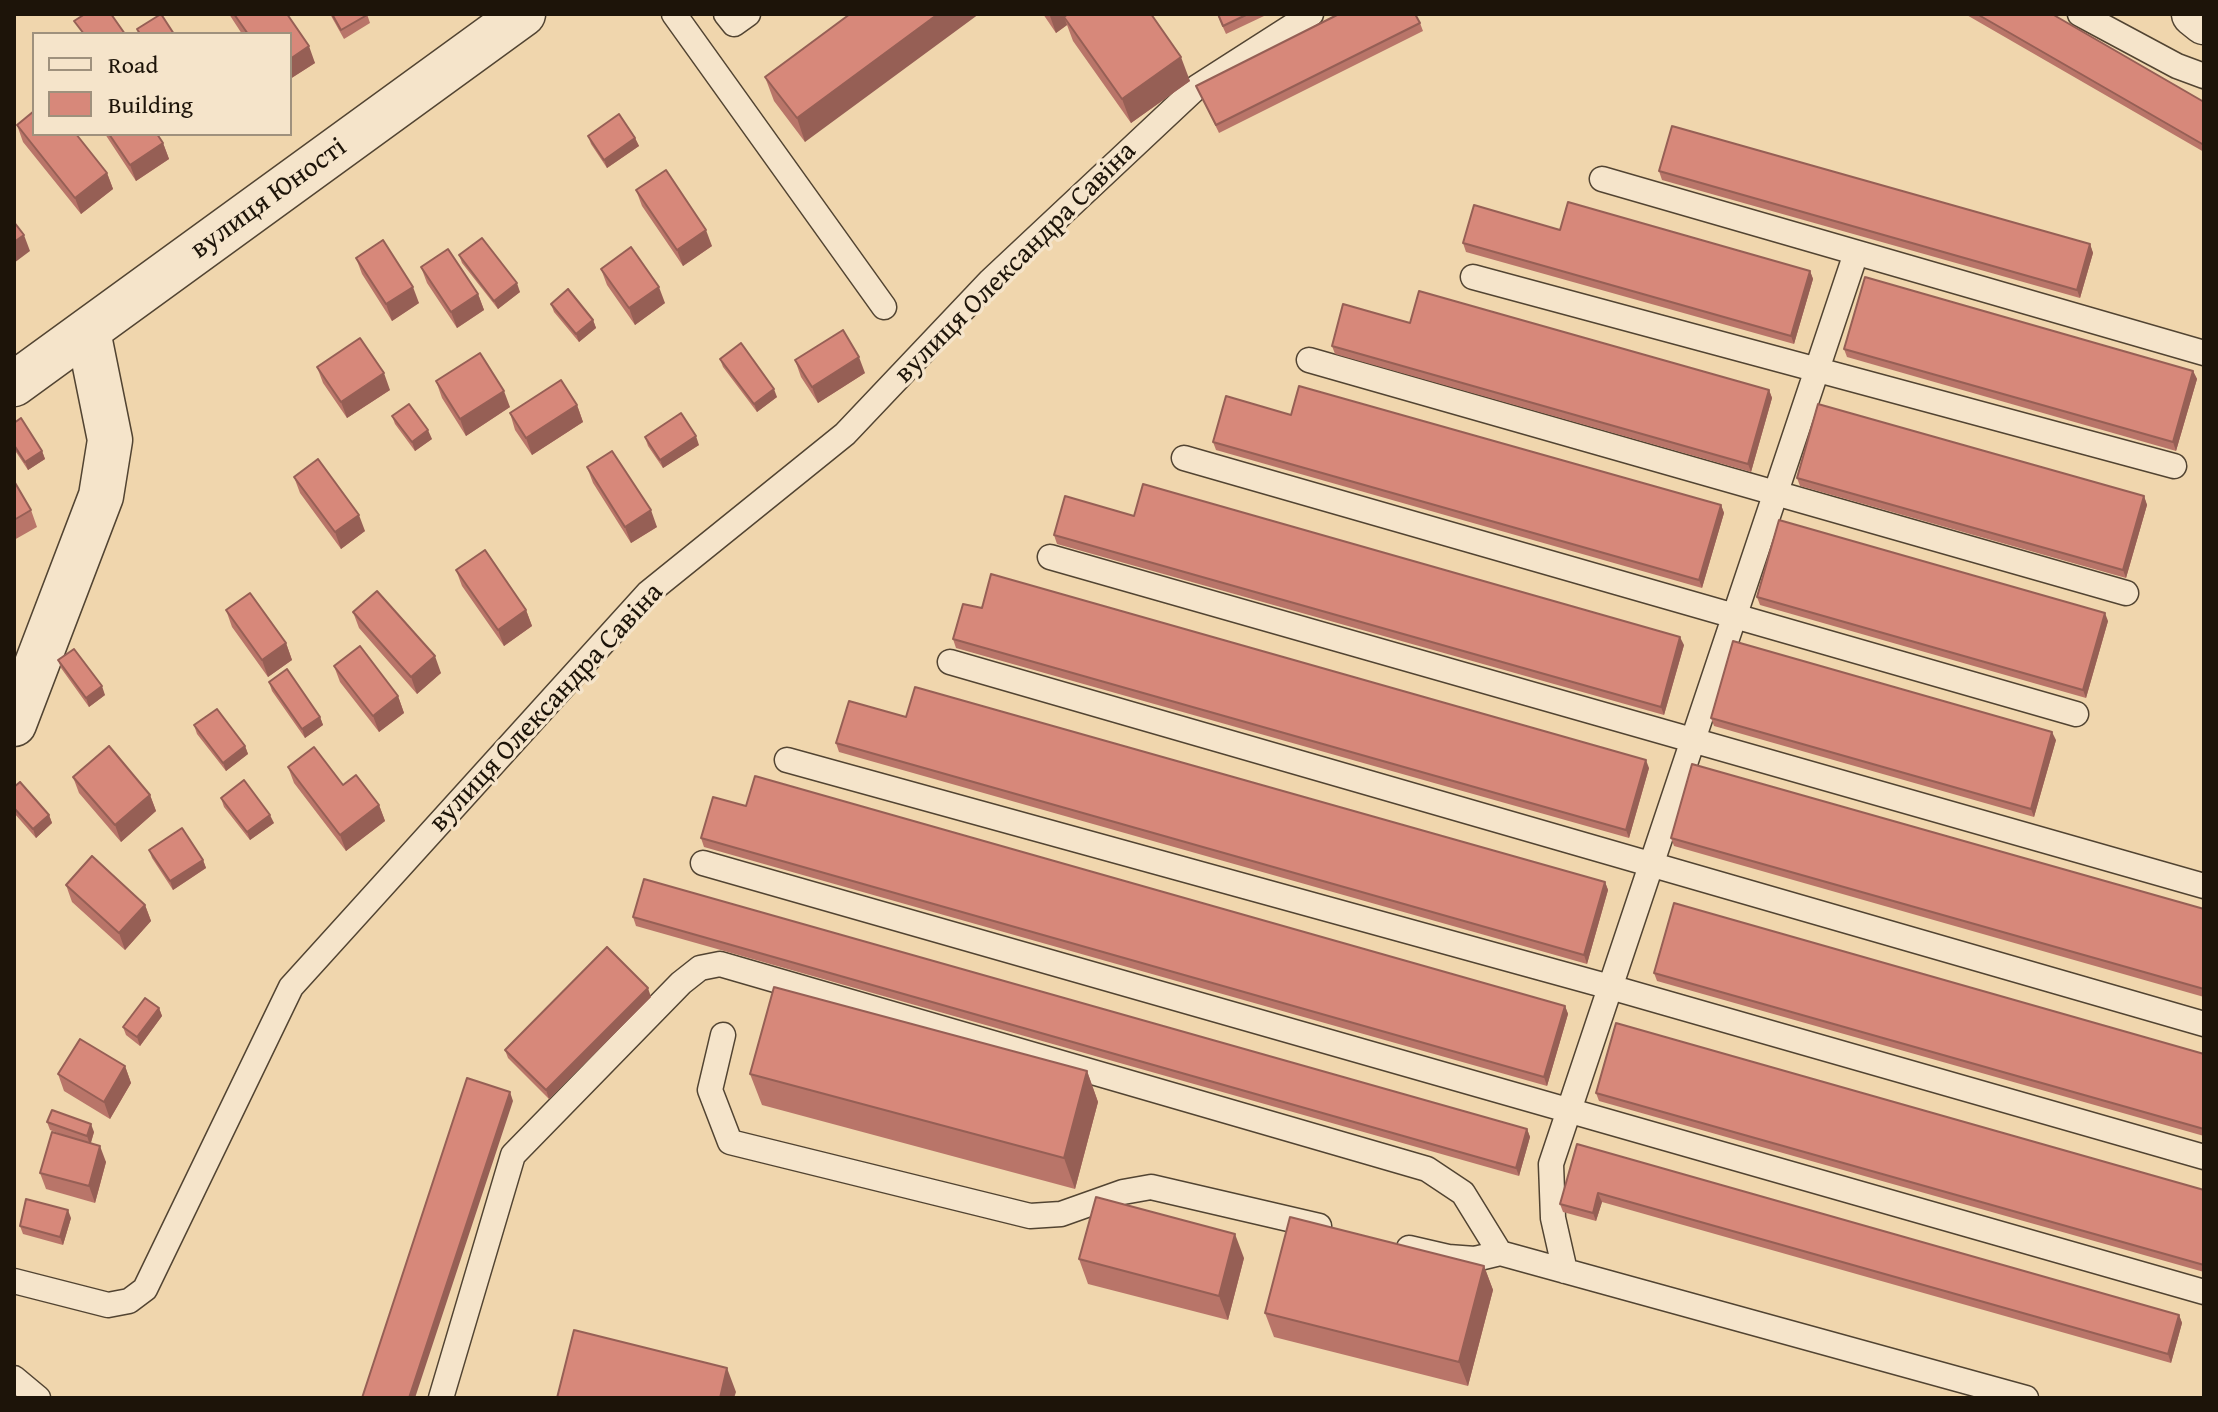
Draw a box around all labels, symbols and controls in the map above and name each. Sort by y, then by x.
legend [32,32,292,136]
text: Road [108,47,158,82]
text: Building [108,87,193,122]
street label: вулиця Юності [184,131,354,267]
street label: вулиця Олександра Савіна [888,135,1144,391]
street label: вулиця Олександра Савіна [423,577,671,839]

